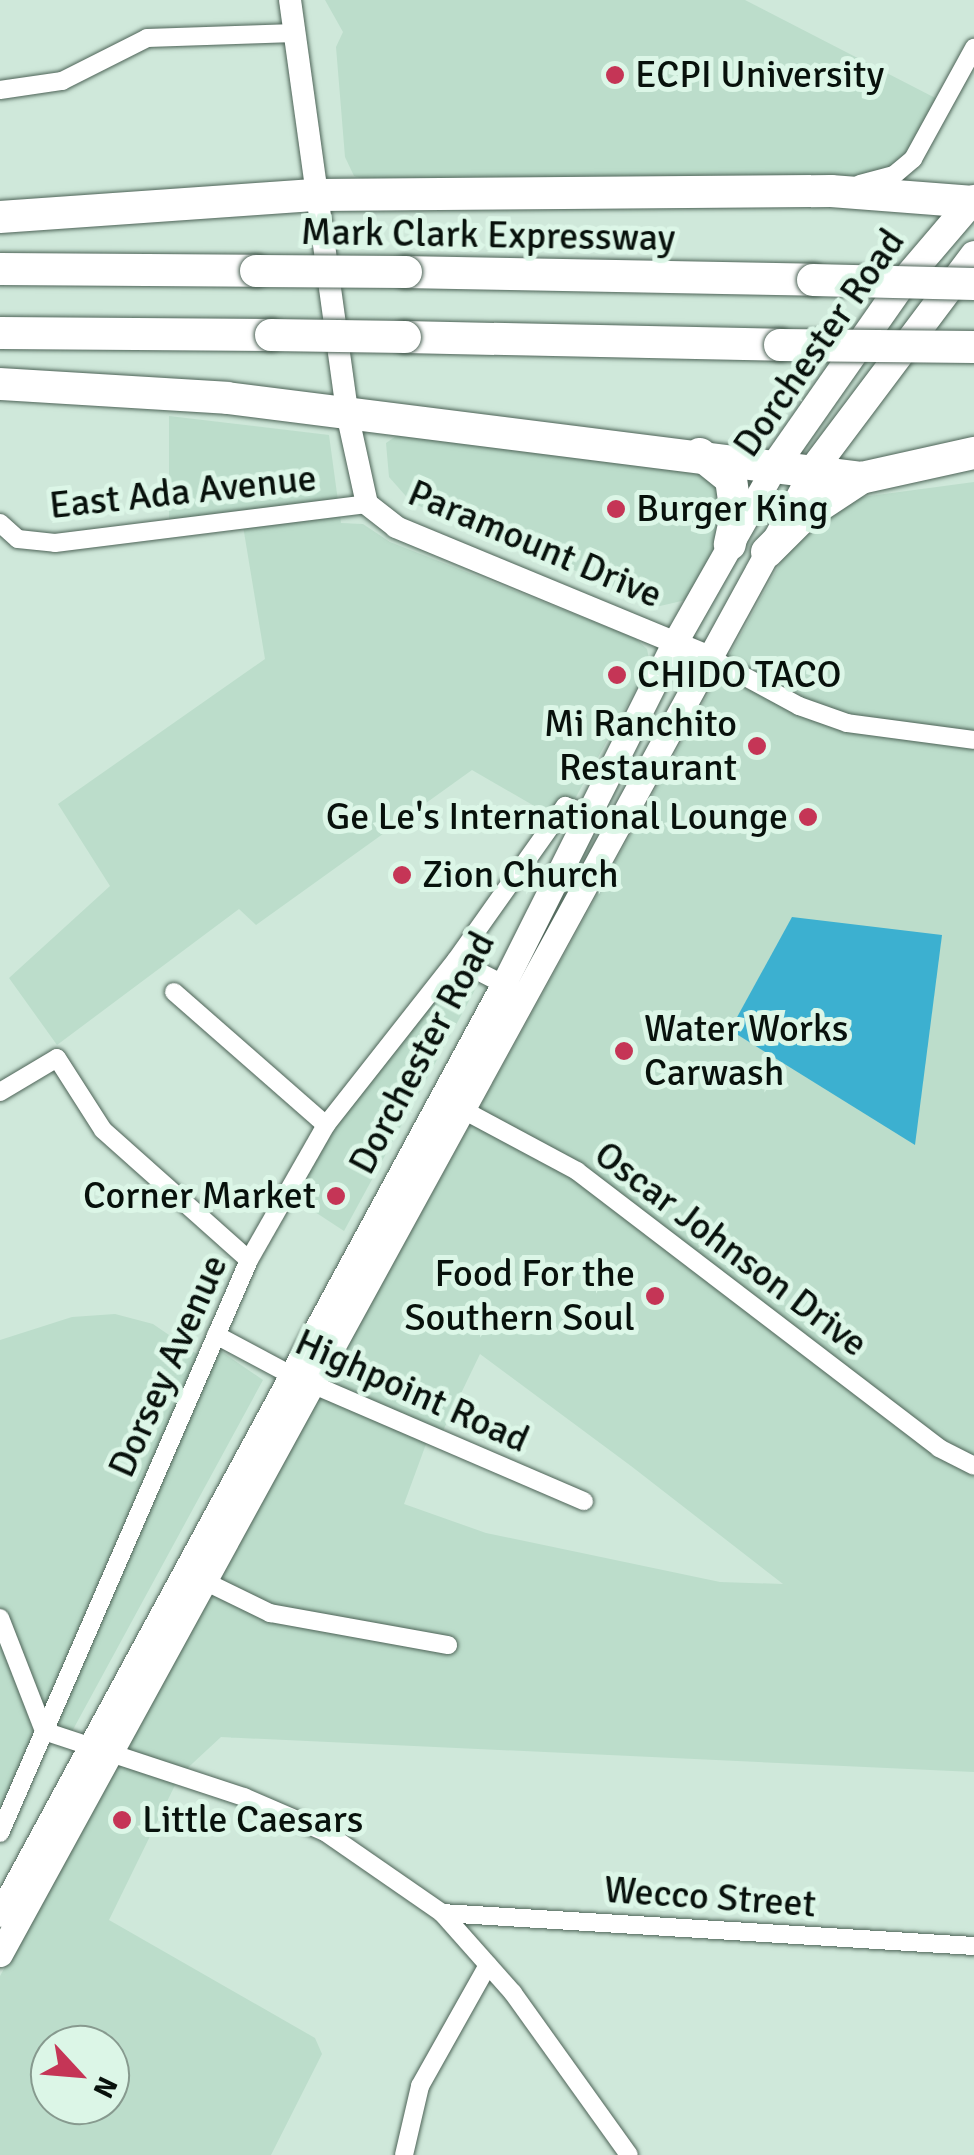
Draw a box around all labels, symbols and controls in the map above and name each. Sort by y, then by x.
place label: ECPI University [635,52,884,98]
marker: ECPI University [604,64,626,86]
street label: Mark Clark Expressway [300,209,676,261]
street label: Dorchester Road [724,220,914,466]
street label: East Ada Avenue [47,455,319,529]
street label: Paramount Drive [401,470,669,618]
place label: Burger King [636,486,829,532]
marker: Burger King [605,498,627,520]
place label: CHIDO TACO [637,652,841,698]
marker: CHIDO TACO [606,664,628,686]
place label: Mi Ranchito Restaurant [544,701,737,791]
marker: Mi Ranchito Restaurant [746,735,768,757]
place label: Ge Le's International Lounge [326,794,788,840]
marker: Ge Le's International Lounge [797,806,819,828]
place label: Zion Church [422,852,619,898]
marker: Zion Church [391,864,413,886]
street label: Dorchester Road [339,924,505,1182]
place label: Water Works Carwash [644,1006,848,1096]
marker: Water Works Carwash [613,1040,635,1062]
street label: Oscar Johnson Drive [586,1132,876,1366]
place label: Corner Market [83,1173,316,1219]
marker: Corner Market [325,1185,347,1207]
street label: Dorsey Avenue [99,1248,237,1484]
place label: Food For the Southern Soul [404,1251,635,1340]
marker: Food For the Southern Soul [644,1285,666,1307]
street label: Highpoint Road [288,1319,536,1463]
place label: Little Caesars [142,1797,363,1843]
marker: Little Caesars [111,1809,133,1831]
street label: Wecco Street [602,1867,818,1927]
north arrow [30,2025,130,2125]
text: N [86,2071,125,2103]

